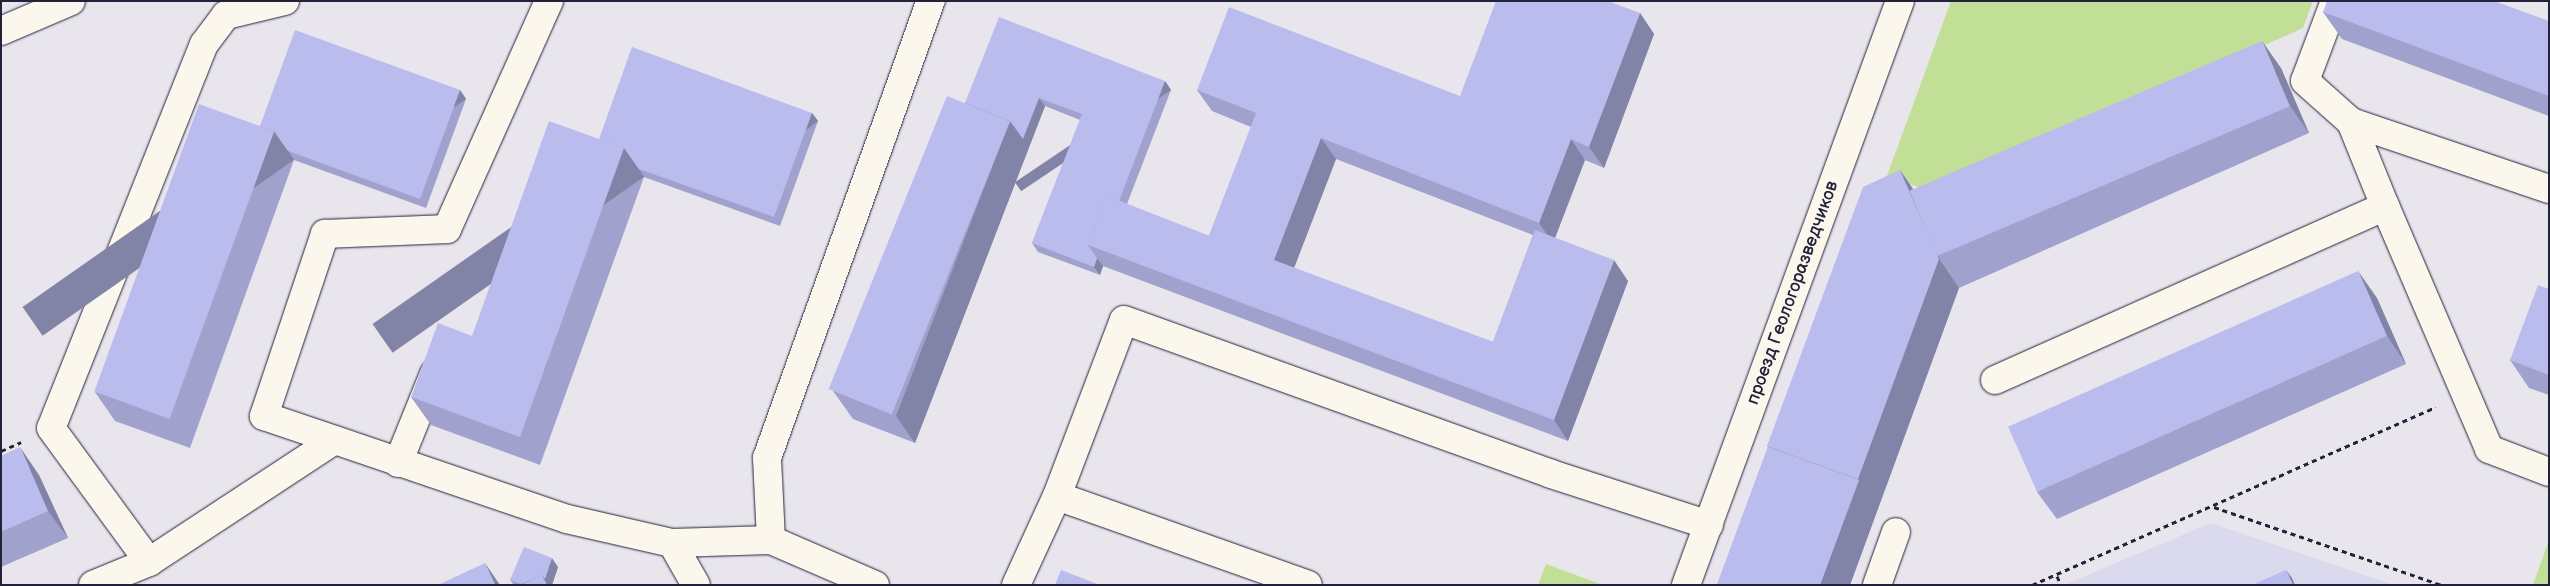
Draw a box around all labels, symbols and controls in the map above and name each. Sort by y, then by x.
street label: проезд Геологоразведчиков [1742,178,1844,408]

